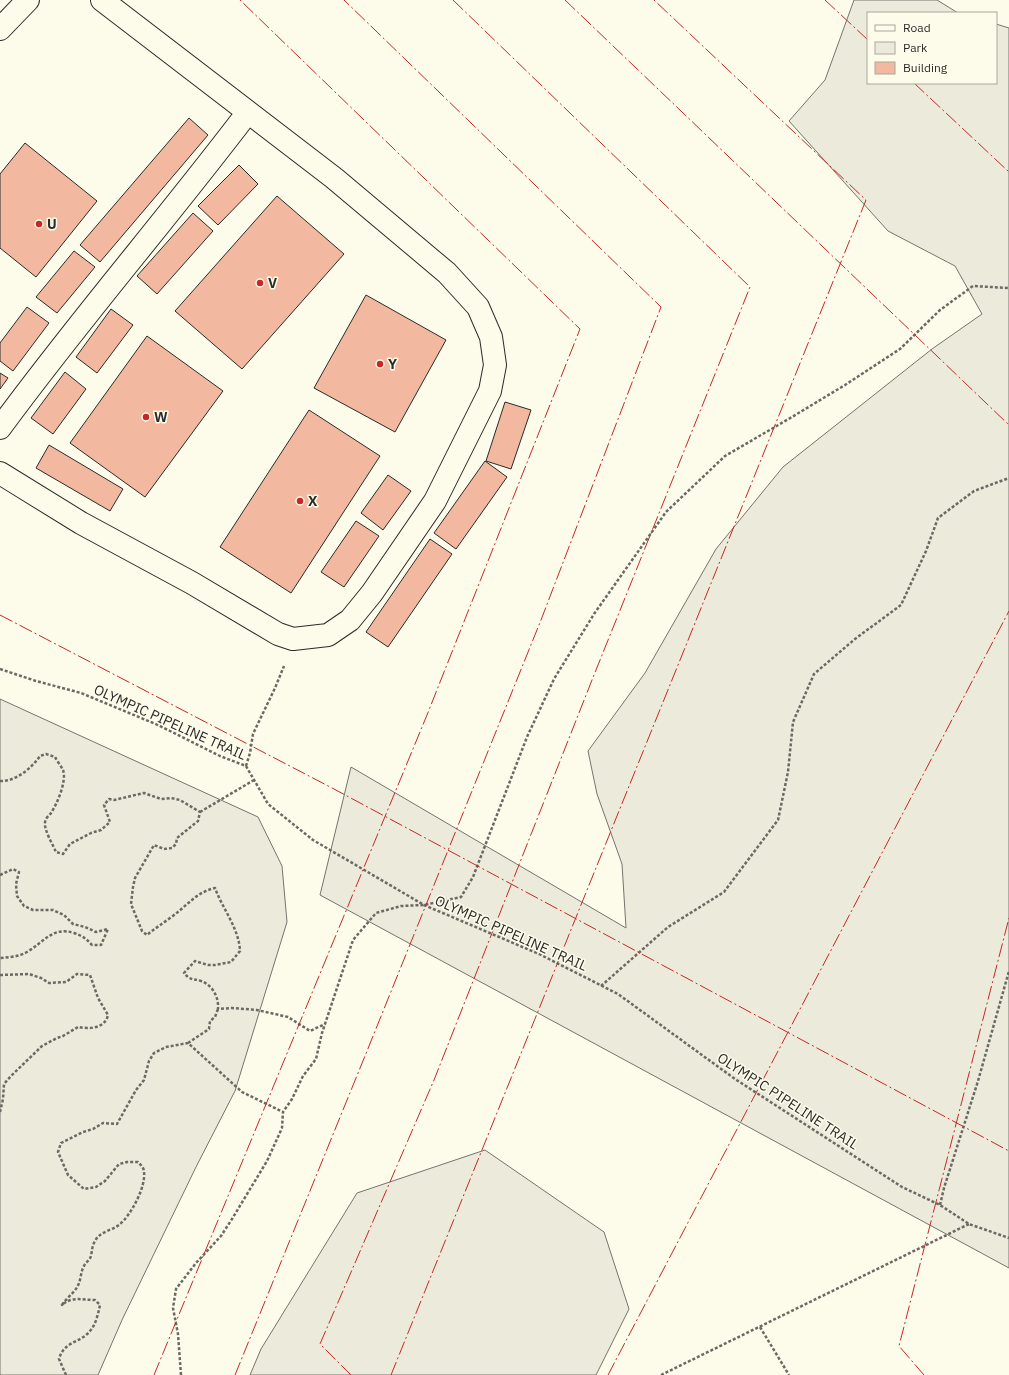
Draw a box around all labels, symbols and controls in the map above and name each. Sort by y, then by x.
legend [867,12,997,84]
text: Road [903,20,931,35]
text: Park [903,40,928,55]
text: Building [903,60,948,75]
place label: U [47,215,57,233]
marker: U [34,219,44,229]
place label: V [268,274,277,292]
marker: V [255,278,265,288]
place label: Y [388,355,397,373]
marker: Y [375,359,385,369]
place label: W [154,408,168,426]
marker: W [141,412,151,422]
place label: X [308,492,318,510]
marker: X [295,496,305,506]
street label: OLYMPIC PIPELINE TRAIL [91,680,249,764]
street label: OLYMPIC PIPELINE TRAIL [432,891,590,975]
street label: OLYMPIC PIPELINE TRAIL [714,1049,862,1153]

